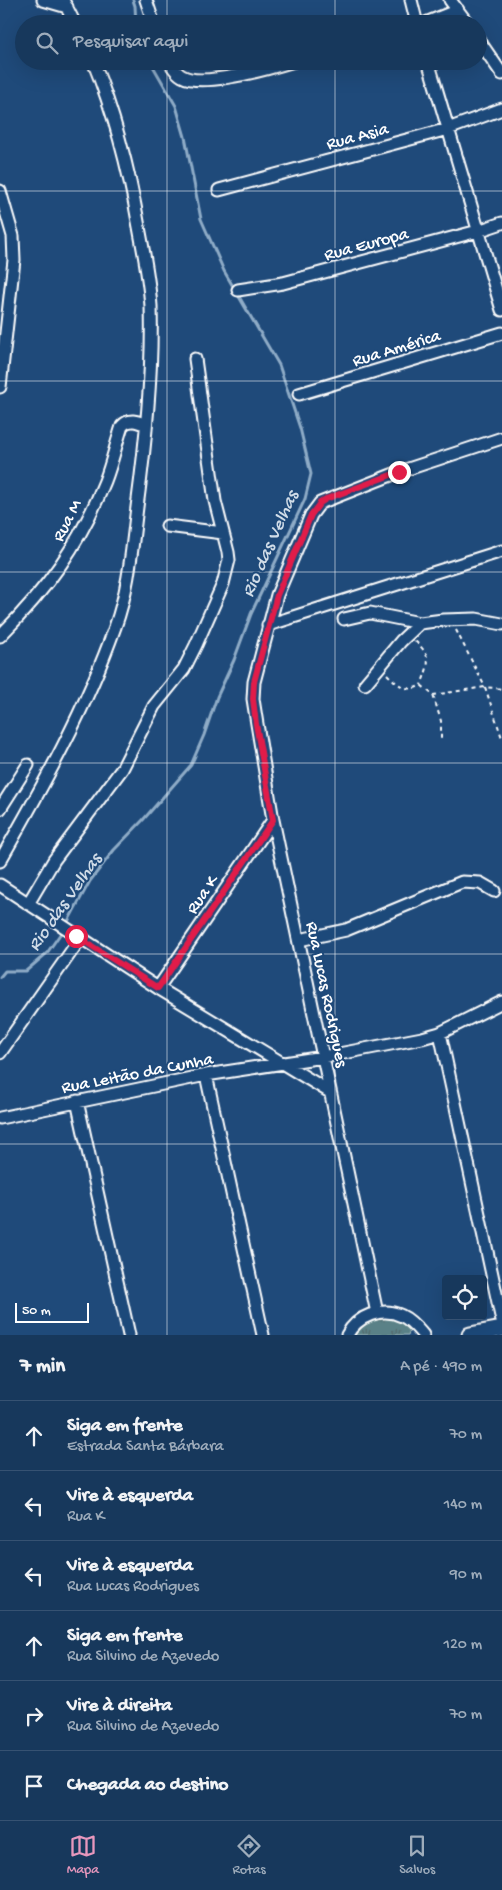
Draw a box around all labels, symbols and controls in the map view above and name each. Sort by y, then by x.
search box [15,15,487,70]
icon: search [33,29,61,57]
text: Pesquisar aqui [73,31,188,54]
street label: Rua Asia [324,119,392,156]
street label: Rua Europa [322,224,412,267]
street label: Rua América [350,326,444,373]
route end [388,461,411,484]
water label: Rio das Velhas [238,486,306,601]
street label: Rua M [49,496,88,546]
water label: Rio das Velhas [24,848,109,956]
street label: Rua K [183,870,225,919]
street label: Rua Lucas Rodrigues [300,920,352,1071]
route start [65,925,88,948]
street label: Rua Leitão da Cunha [60,1049,216,1099]
map controls [442,1275,487,1320]
button: locate [442,1275,487,1320]
scale bar [15,1300,89,1323]
text: 50 m [22,1303,51,1320]
text: 7 min [20,1355,65,1380]
text: A pé · 490 m [400,1358,482,1377]
text: Siga em frente [67,1415,183,1438]
icon: ahead [20,1422,48,1450]
text: 70 m [449,1426,482,1445]
text: Estrada Santa Bárbara [67,1438,224,1457]
text: Vire à esquerda [67,1485,193,1508]
icon: left [20,1492,48,1520]
text: 140 m [444,1496,482,1515]
text: Rua K [67,1508,104,1527]
text: Vire à esquerda [67,1555,193,1578]
icon: left [20,1562,48,1590]
text: 90 m [450,1566,482,1585]
text: Rua Lucas Rodrigues [67,1578,199,1597]
text: Siga em frente [67,1625,183,1648]
icon: ahead [20,1632,48,1660]
text: 120 m [443,1636,482,1655]
text: Rua Silvino de Azevedo [67,1648,219,1667]
text: Vire à direita [67,1695,172,1718]
icon: right [20,1702,48,1730]
text: 70 m [449,1706,482,1725]
text: Rua Silvino de Azevedo [67,1718,219,1737]
icon: arrive [20,1772,48,1800]
text: Chegada ao destino [67,1774,228,1797]
tab: Mapa [67,1832,99,1879]
tab: Rotas [232,1832,266,1879]
tab: Salvos [399,1832,435,1879]

